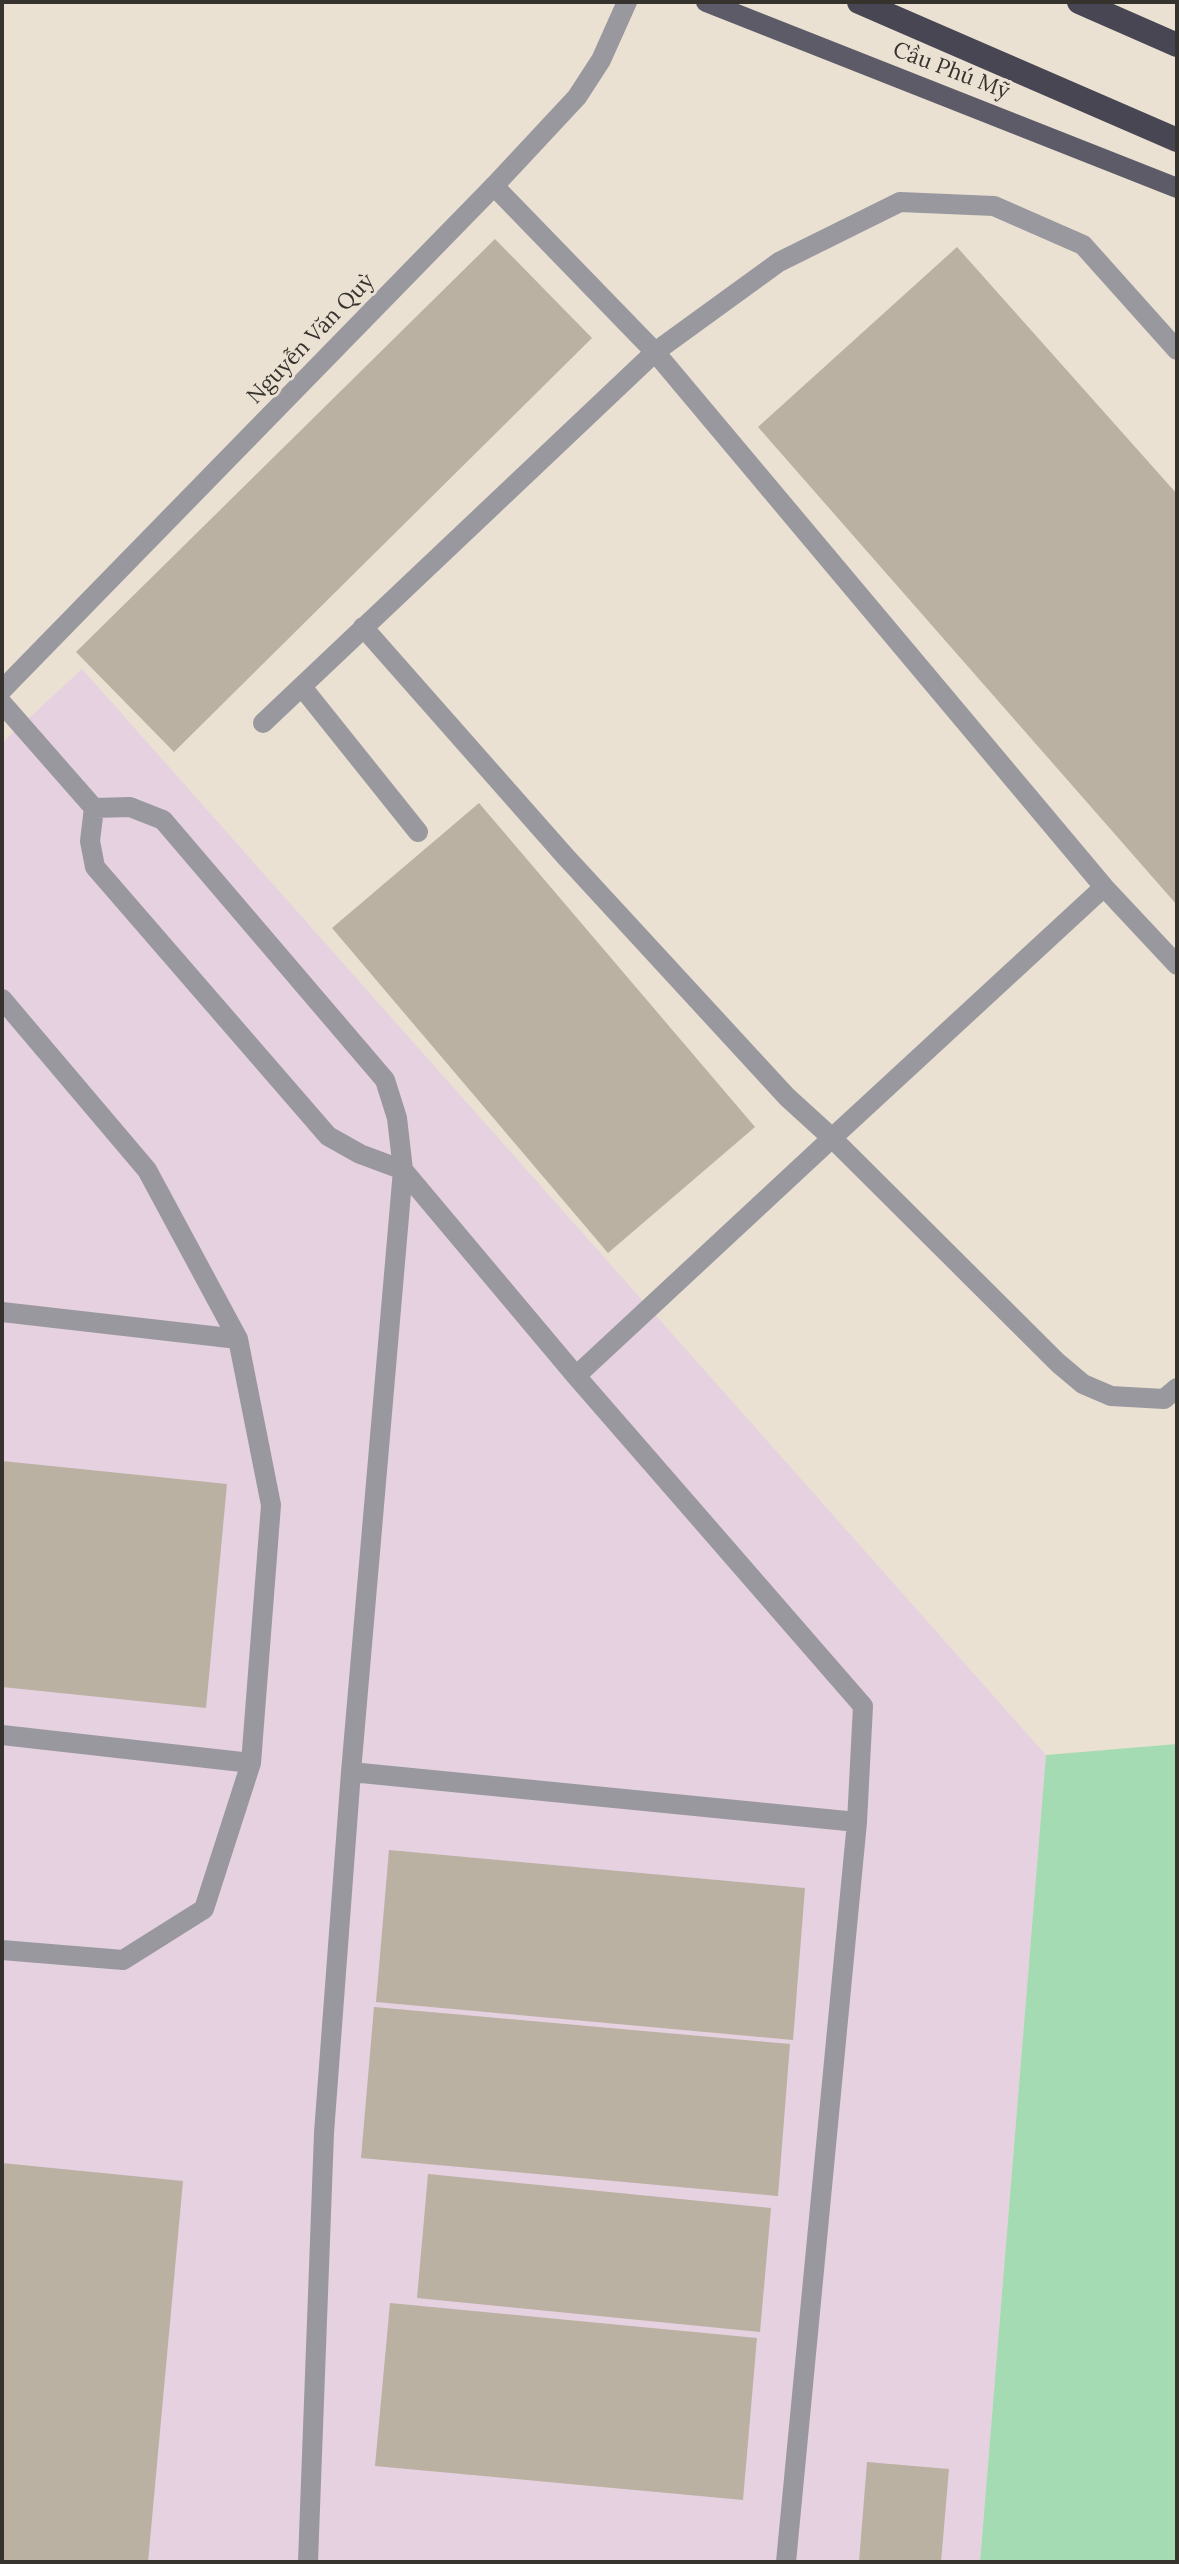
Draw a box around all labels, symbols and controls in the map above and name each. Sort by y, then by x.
street label: Cầu Phú Mỹ [889,37,1013,105]
street label: Nguyễn Văn Quỳ [242,268,380,410]

